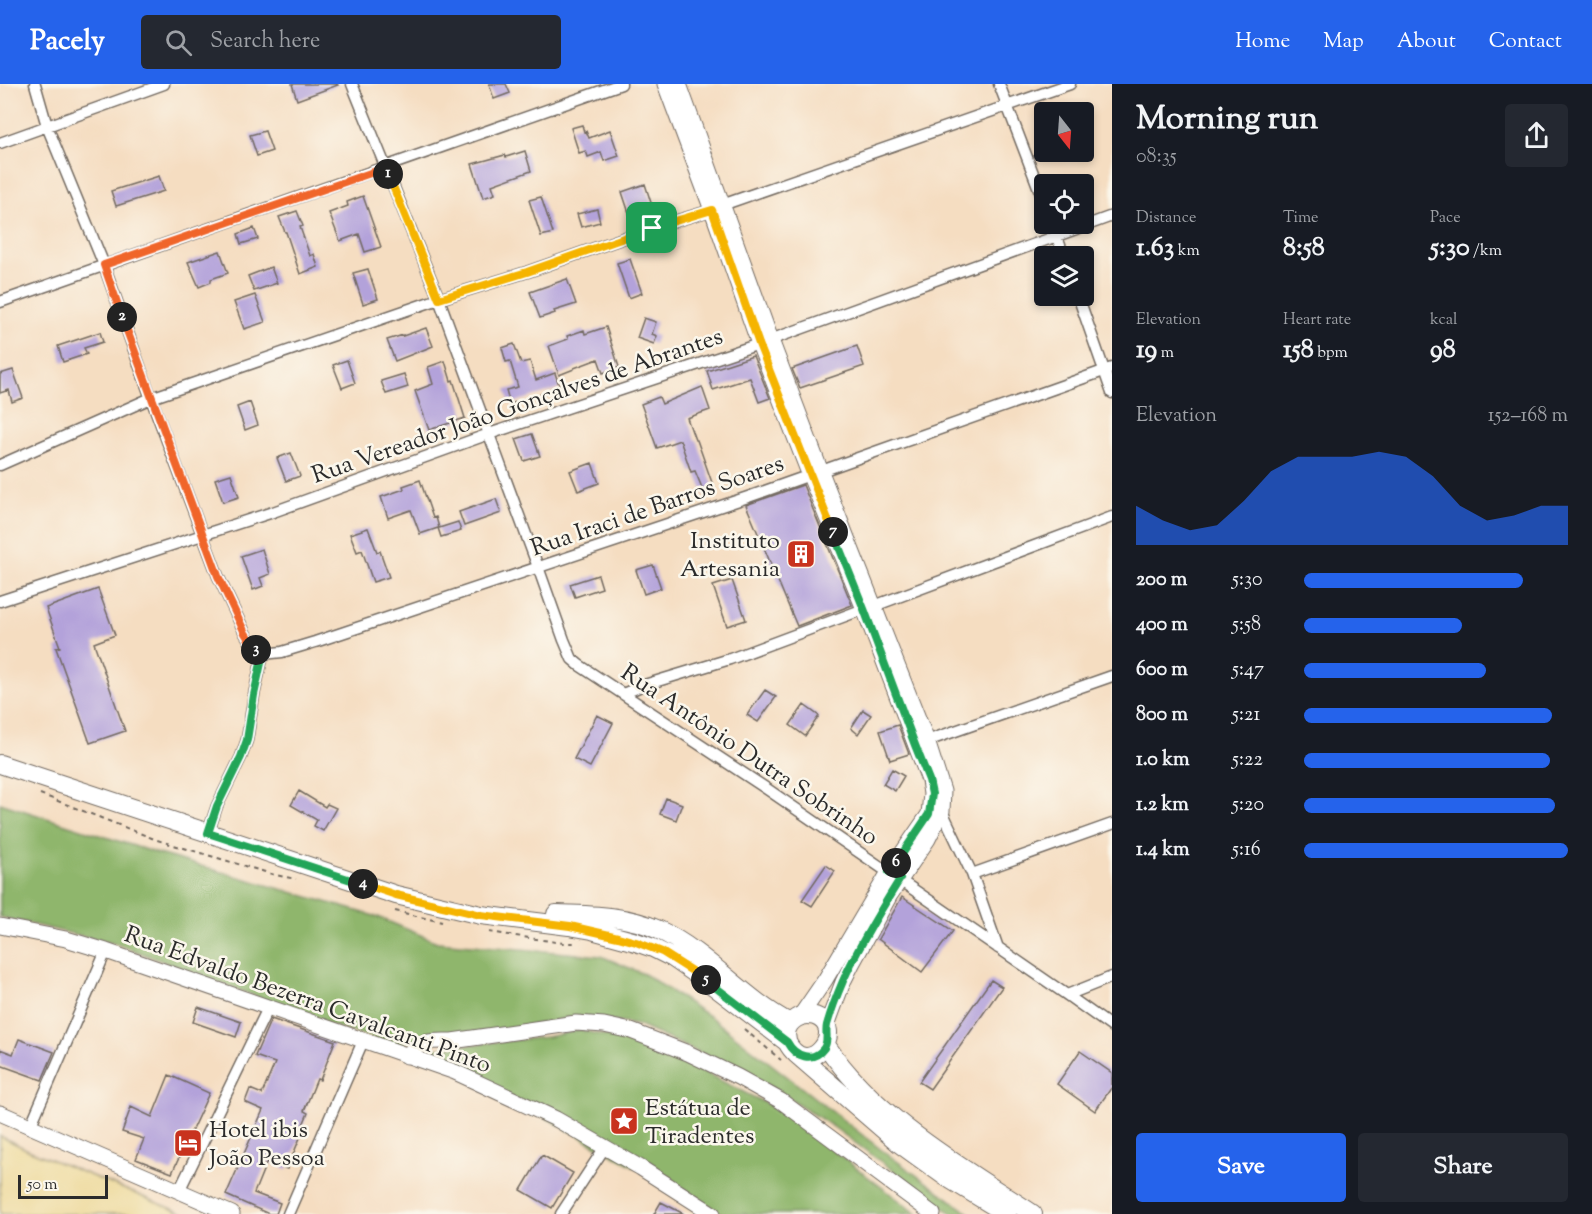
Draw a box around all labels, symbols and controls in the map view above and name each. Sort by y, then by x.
search box [141,15,561,69]
text: Pacely [30,22,105,62]
icon: search [162,26,195,59]
text: Search here [210,26,320,58]
text: Home [1235,27,1290,57]
text: Map [1323,27,1364,57]
text: About [1397,27,1456,57]
text: Contact [1489,27,1562,57]
text: Morning run [1136,96,1318,144]
north arrow [1034,102,1094,162]
map controls [1034,102,1094,306]
button: share [1505,104,1568,167]
text: 08:35 [1136,143,1177,172]
pin: 1 [373,159,403,189]
text: 1 [385,162,391,185]
button: locate [1034,174,1094,234]
pin [626,202,677,253]
text: Distance [1136,207,1196,230]
text: Time [1283,207,1319,230]
text: Pace [1430,207,1461,230]
icon: arrive [635,211,668,244]
text: 1.63 [1136,230,1174,267]
text: 8:58 [1283,230,1325,267]
text: 5:30 [1430,230,1470,267]
text: km [1174,240,1200,263]
text: /km [1470,240,1502,263]
button: layers [1034,246,1094,306]
pin: 2 [107,302,137,332]
text: 2 [118,305,126,328]
text: Elevation [1136,309,1201,332]
text: Heart rate [1283,309,1351,332]
text: kcal [1430,309,1458,332]
street label: Rua Vereador João Gonçalves de Abrantes [308,320,728,493]
text: 19 [1136,332,1157,369]
text: 158 [1283,332,1314,369]
text: 98 [1430,332,1456,369]
text: m [1157,342,1174,365]
text: bpm [1314,342,1348,365]
text: Elevation [1136,402,1217,431]
text: 152–168 m [1488,402,1568,431]
street label: Rua Iraci de Barros Soares [526,448,789,566]
pin: 7 [818,517,848,547]
text: 7 [829,520,837,543]
place label: Instituto Artesania [680,525,780,587]
building icon: Instituto Artesania [785,538,817,570]
text: 200 m [1136,566,1187,595]
text: 5:30 [1232,566,1263,595]
text: 400 m [1136,611,1188,640]
text: 5:58 [1232,611,1261,640]
pin: 3 [241,635,271,665]
text: 3 [253,638,259,661]
text: 600 m [1136,656,1188,685]
text: 5:47 [1232,656,1264,685]
street label: Rua Antônio Dutra Sobrinho [613,657,884,855]
text: 800 m [1136,701,1188,730]
text: 5:21 [1232,701,1260,730]
text: 1.0 km [1136,746,1190,775]
text: 5:22 [1232,746,1263,775]
text: 1.2 km [1136,791,1189,820]
text: 5:20 [1232,791,1264,820]
text: 1.4 km [1136,836,1190,865]
text: 5:16 [1232,836,1261,865]
pin: 6 [881,848,911,878]
text: 6 [892,851,900,874]
pin: 4 [348,869,378,899]
text: 4 [359,872,367,895]
street label: Rua Edvaldo Bezerra Cavalcanti Pinto [119,919,495,1083]
pin: 5 [691,965,721,995]
text: 5 [703,968,709,991]
place label: Estátua de Tiradentes [645,1092,754,1154]
place icon: Estátua de Tiradentes [608,1105,640,1137]
place label: Hotel ibis João Pessoa [207,1114,325,1176]
hotel icon: Hotel ibis João Pessoa [172,1127,204,1159]
button: Save [1136,1133,1346,1202]
button: Share [1358,1133,1568,1202]
scale bar [18,1172,108,1200]
text: 50 m [27,1174,58,1197]

